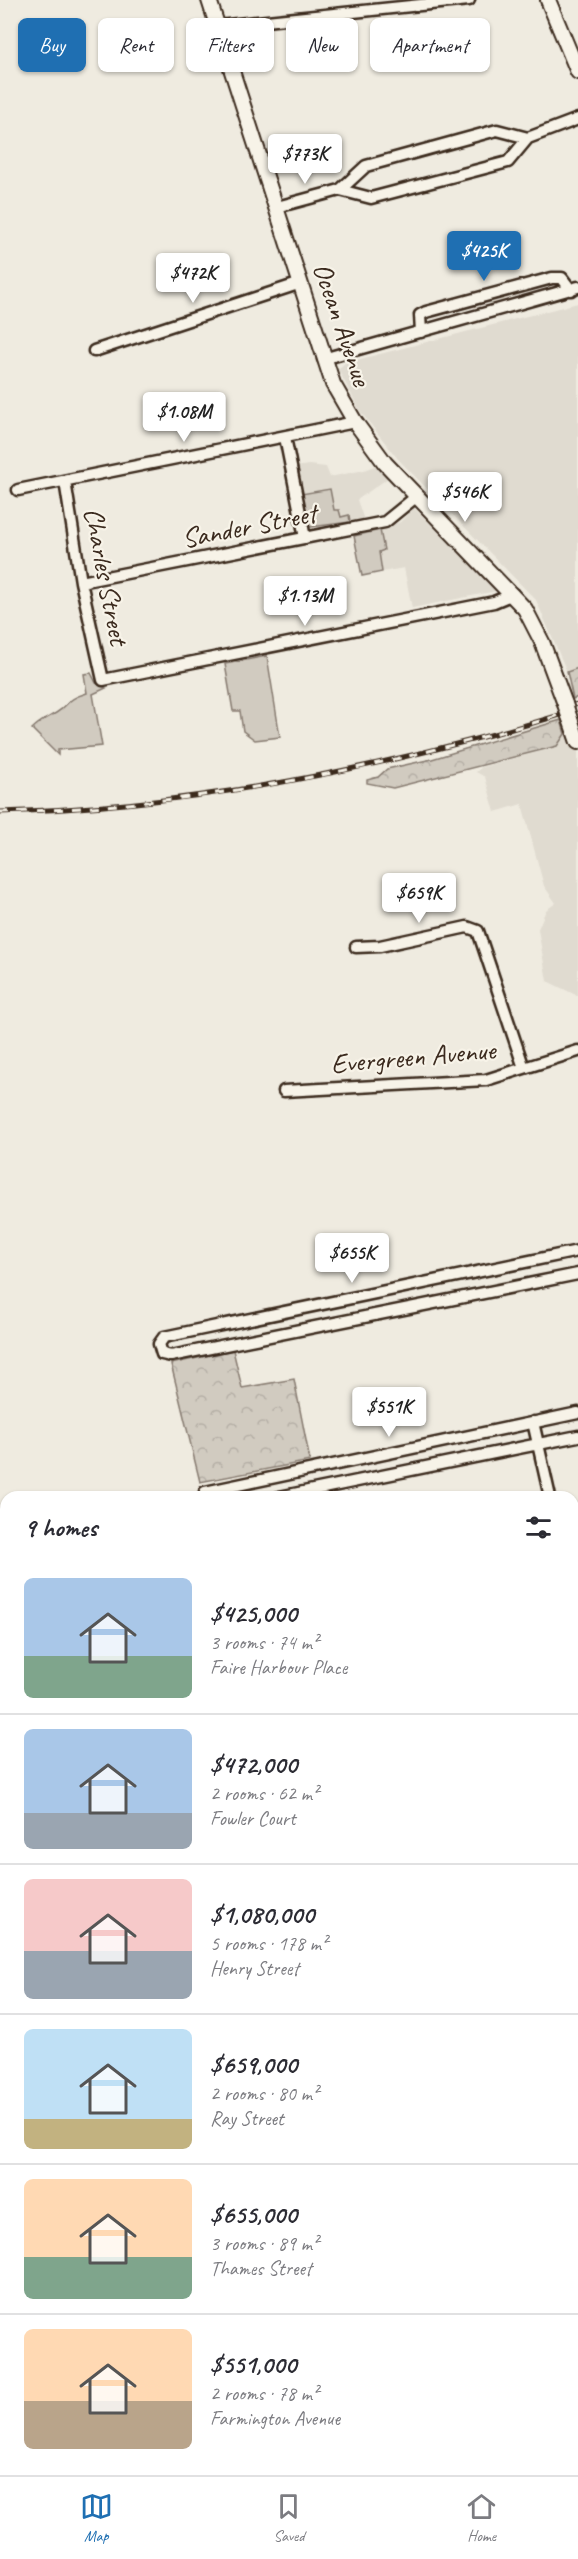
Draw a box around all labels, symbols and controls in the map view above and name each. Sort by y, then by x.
chip: Buy [18,18,86,72]
chip: Rent [98,18,174,72]
chip: Filters [186,18,274,72]
chip: New [286,18,358,72]
chip: Apartment [370,18,490,72]
pin: $773K [263,134,347,185]
text: $773K [282,141,328,166]
pin: $425K [442,231,526,282]
text: $425K [461,238,507,263]
pin: $472K [151,253,235,304]
street label: Ocean Avenue [305,258,380,392]
text: $472K [170,260,216,285]
pin: $1.08M [135,392,233,443]
text: $1.08M [157,399,211,424]
pin: $546K [423,472,507,523]
text: $546K [442,479,488,504]
street label: Sander Street [179,495,323,556]
street label: Charles Street [76,504,137,650]
pin: $1.13M [256,576,354,627]
text: $1.13M [278,583,332,608]
pin: $659K [377,873,461,924]
text: $659K [396,880,442,905]
street label: Evergreen Avenue [329,1032,499,1081]
pin: $655K [310,1233,394,1284]
text: $655K [329,1240,375,1265]
pin: $551K [347,1387,431,1438]
text: $551K [366,1394,412,1419]
text: 9 homes [24,1511,97,1544]
icon: filters [522,1511,555,1544]
text: $425,000 [210,1597,297,1630]
icon: home [72,1602,144,1674]
text: 3 rooms · 74 m² [210,1630,318,1655]
text: Faire Harbour Place [210,1655,347,1680]
text: $472,000 [210,1748,297,1781]
icon: home [72,1753,144,1825]
text: 2 rooms · 62 m² [210,1781,318,1806]
text: Fowler Court [210,1806,296,1831]
text: $1,080,000 [210,1898,314,1931]
icon: home [72,1903,144,1975]
text: 5 rooms · 178 m² [210,1931,327,1956]
text: Henry Street [210,1956,299,1981]
text: $659,000 [210,2048,297,2081]
icon: home [72,2053,144,2125]
text: 2 rooms · 80 m² [210,2081,318,2106]
text: Ray Street [210,2106,284,2131]
text: $655,000 [210,2198,297,2231]
icon: home [72,2203,144,2275]
text: 3 rooms · 89 m² [210,2231,318,2256]
text: Thames Street [210,2256,312,2281]
text: $551,000 [210,2348,296,2381]
icon: home [72,2353,144,2425]
text: 2 rooms · 78 m² [210,2381,318,2406]
text: Farmington Avenue [210,2406,340,2431]
tab: Map [80,2490,113,2546]
tab: Saved [272,2490,305,2546]
tab: Home [465,2490,498,2546]

